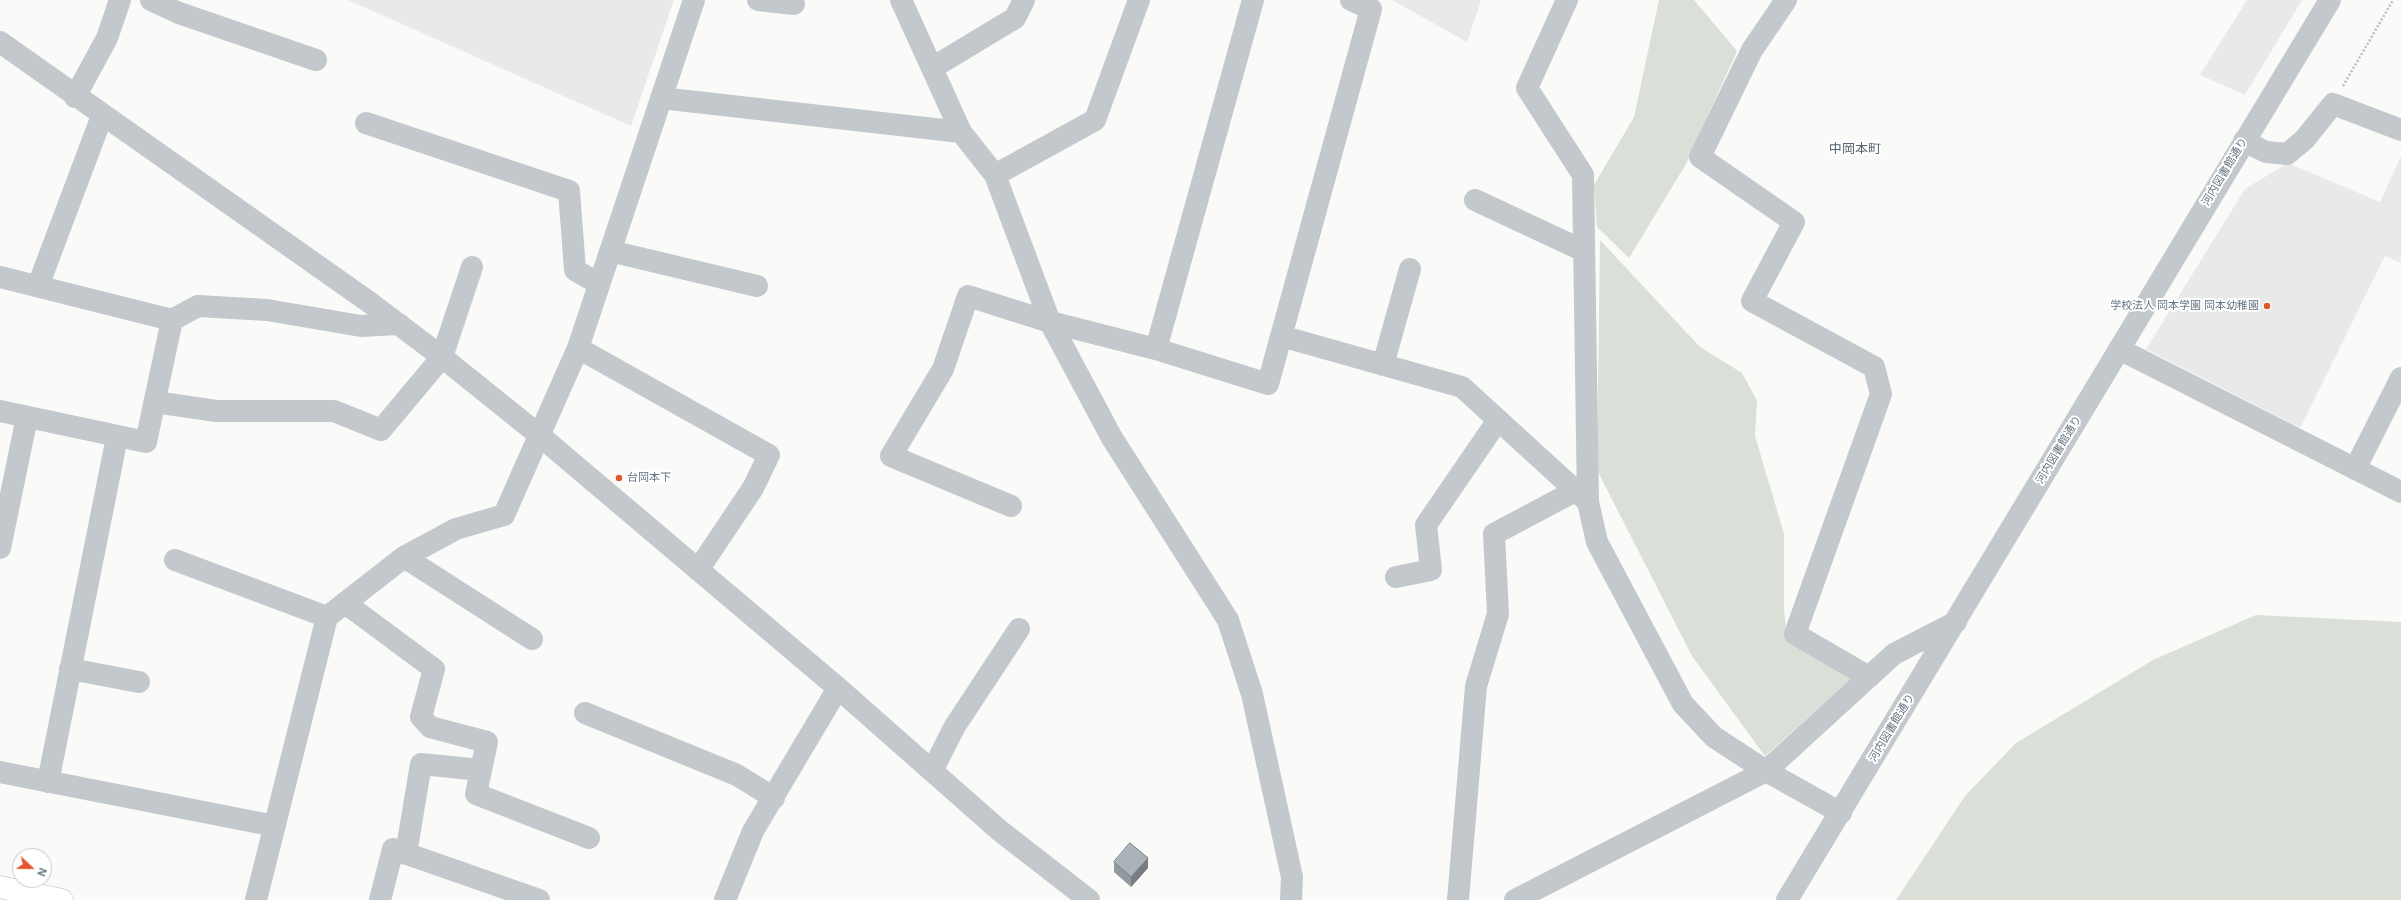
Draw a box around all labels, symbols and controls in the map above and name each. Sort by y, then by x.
street label: 河内図書館通り [2200,136,2250,208]
district label: 中岡本町 [1829,142,1881,158]
place label: 学校法人 岡本学園 岡本幼稚園 [2110,299,2259,313]
marker: 学校法人 岡本学園 岡本幼稚園 [2262,301,2272,311]
street label: 河内図書館通り [2034,414,2084,486]
place label: 台岡本下 [627,471,671,485]
marker: 台岡本下 [614,473,624,483]
street label: 河内図書館通り [1867,692,1917,764]
north arrow [12,848,52,888]
text: N [34,866,50,878]

